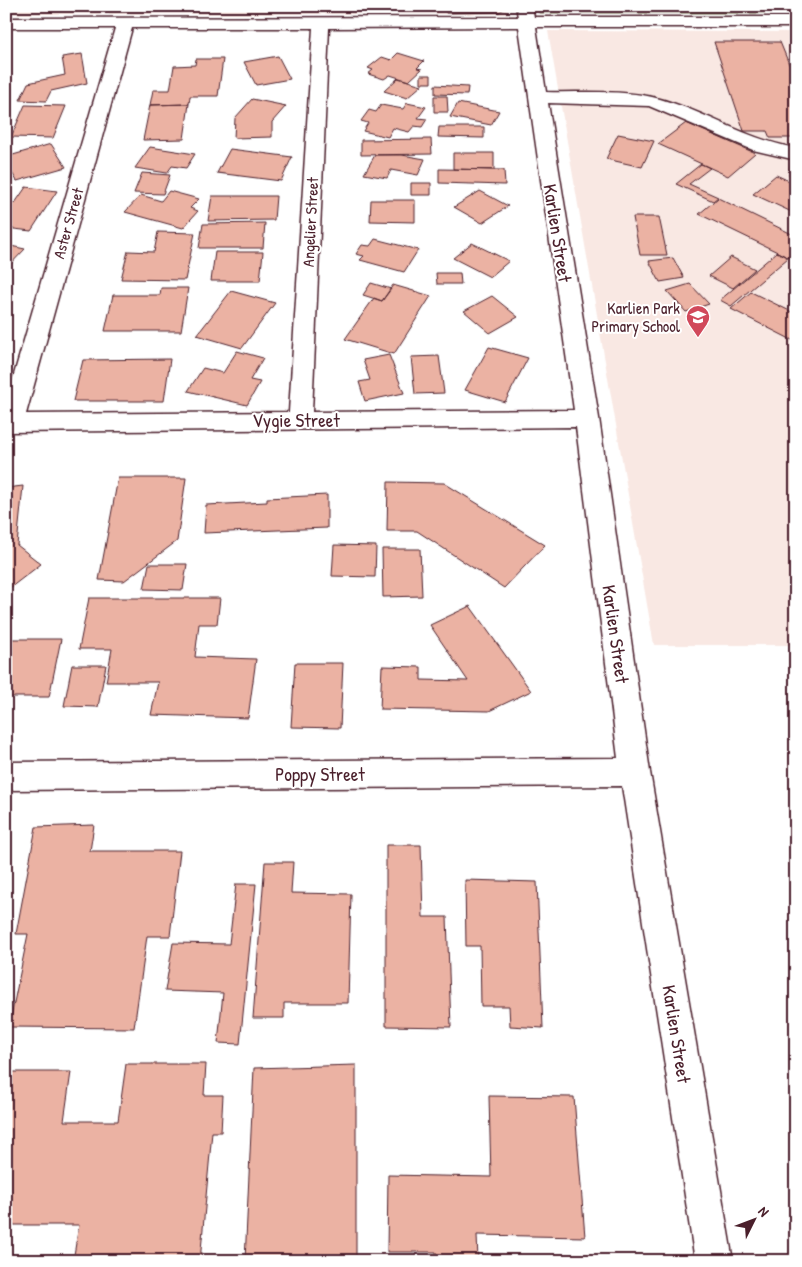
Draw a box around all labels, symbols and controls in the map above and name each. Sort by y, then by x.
street label: Angelier Street [297,176,323,267]
street label: Karlien Street [537,182,579,284]
street label: Aster Street [47,184,89,261]
place label: Karlien Park Primary School [591,297,681,337]
school or university icon: Karlien Park Primary School [685,304,711,338]
street label: Vygie Street [252,407,340,433]
street label: Karlien Street [596,583,636,685]
street label: Poppy Street [275,761,365,787]
street label: Karlien Street [656,983,698,1085]
north arrow [730,1194,780,1244]
text: N [754,1202,774,1220]

